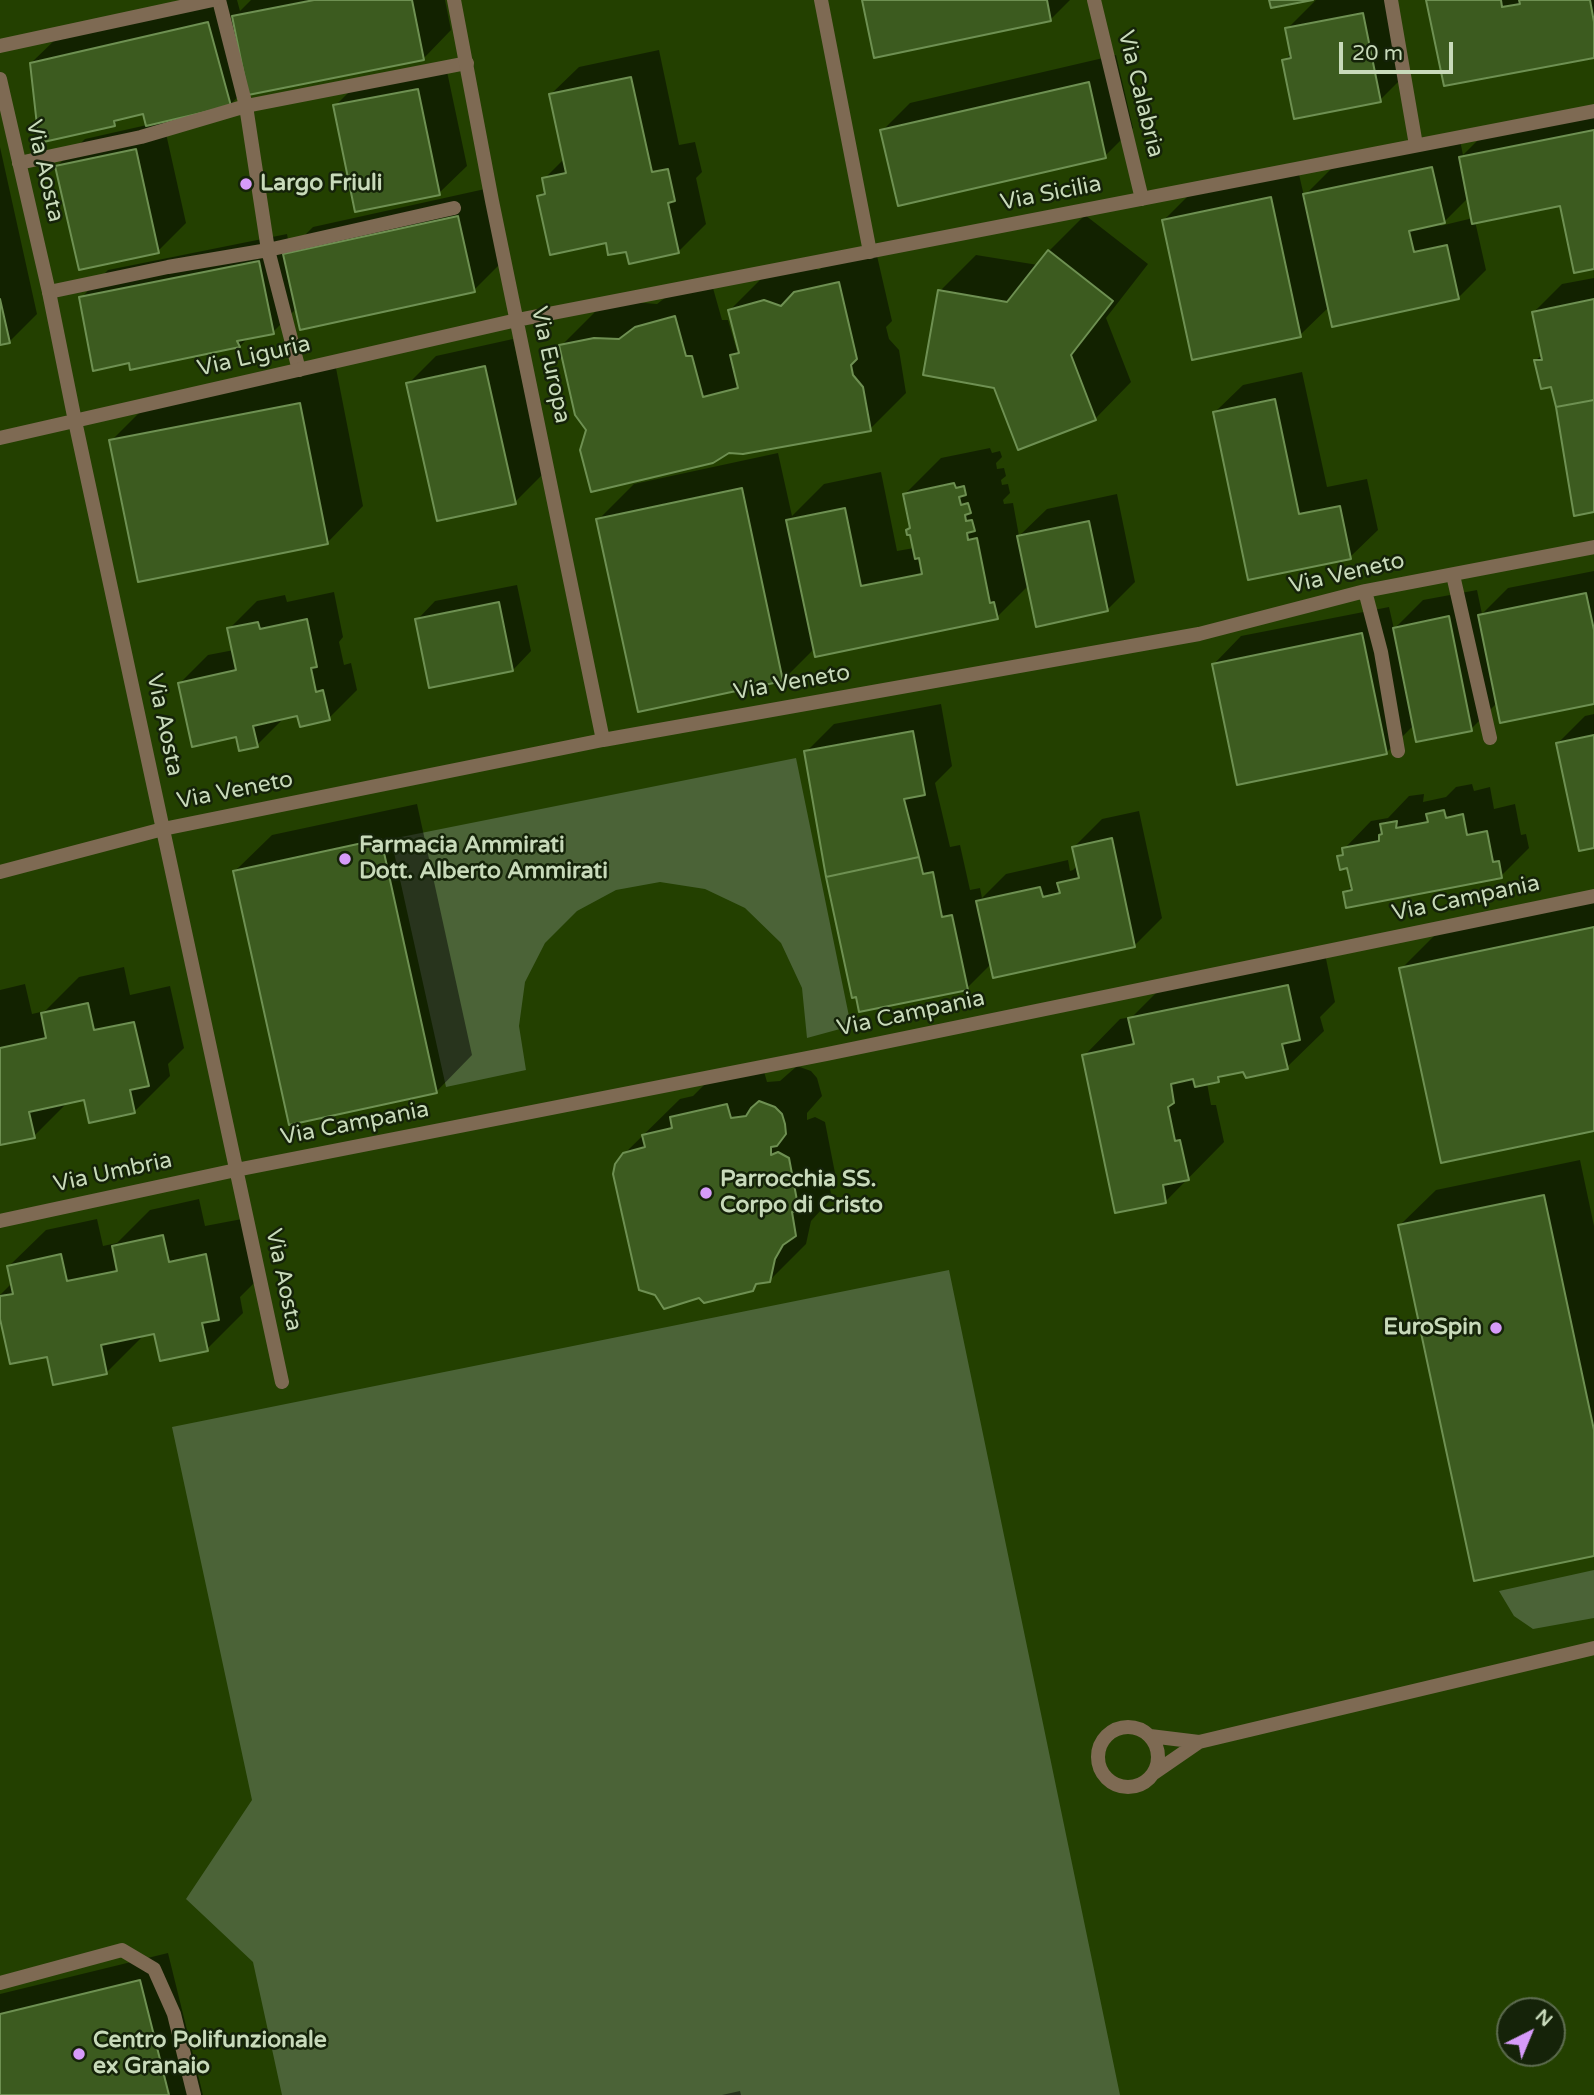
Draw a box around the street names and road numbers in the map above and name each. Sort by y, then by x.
street label: Via Calabria [1111,28,1169,160]
street label: Via Aosta [19,117,69,225]
street label: Via Sicilia [998,171,1104,217]
street label: Via Europa [524,304,576,426]
street label: Via Liguria [195,331,313,383]
street label: Via Veneto [1287,547,1407,601]
street label: Via Veneto [732,659,852,707]
street label: Via Aosta [140,671,188,779]
street label: Via Veneto [175,766,295,816]
street label: Via Campania [1390,870,1542,928]
street label: Via Campania [835,985,987,1043]
street label: Via Campania [279,1096,431,1152]
street label: Via Umbria [51,1147,175,1199]
street label: Via Aosta [259,1226,307,1334]

